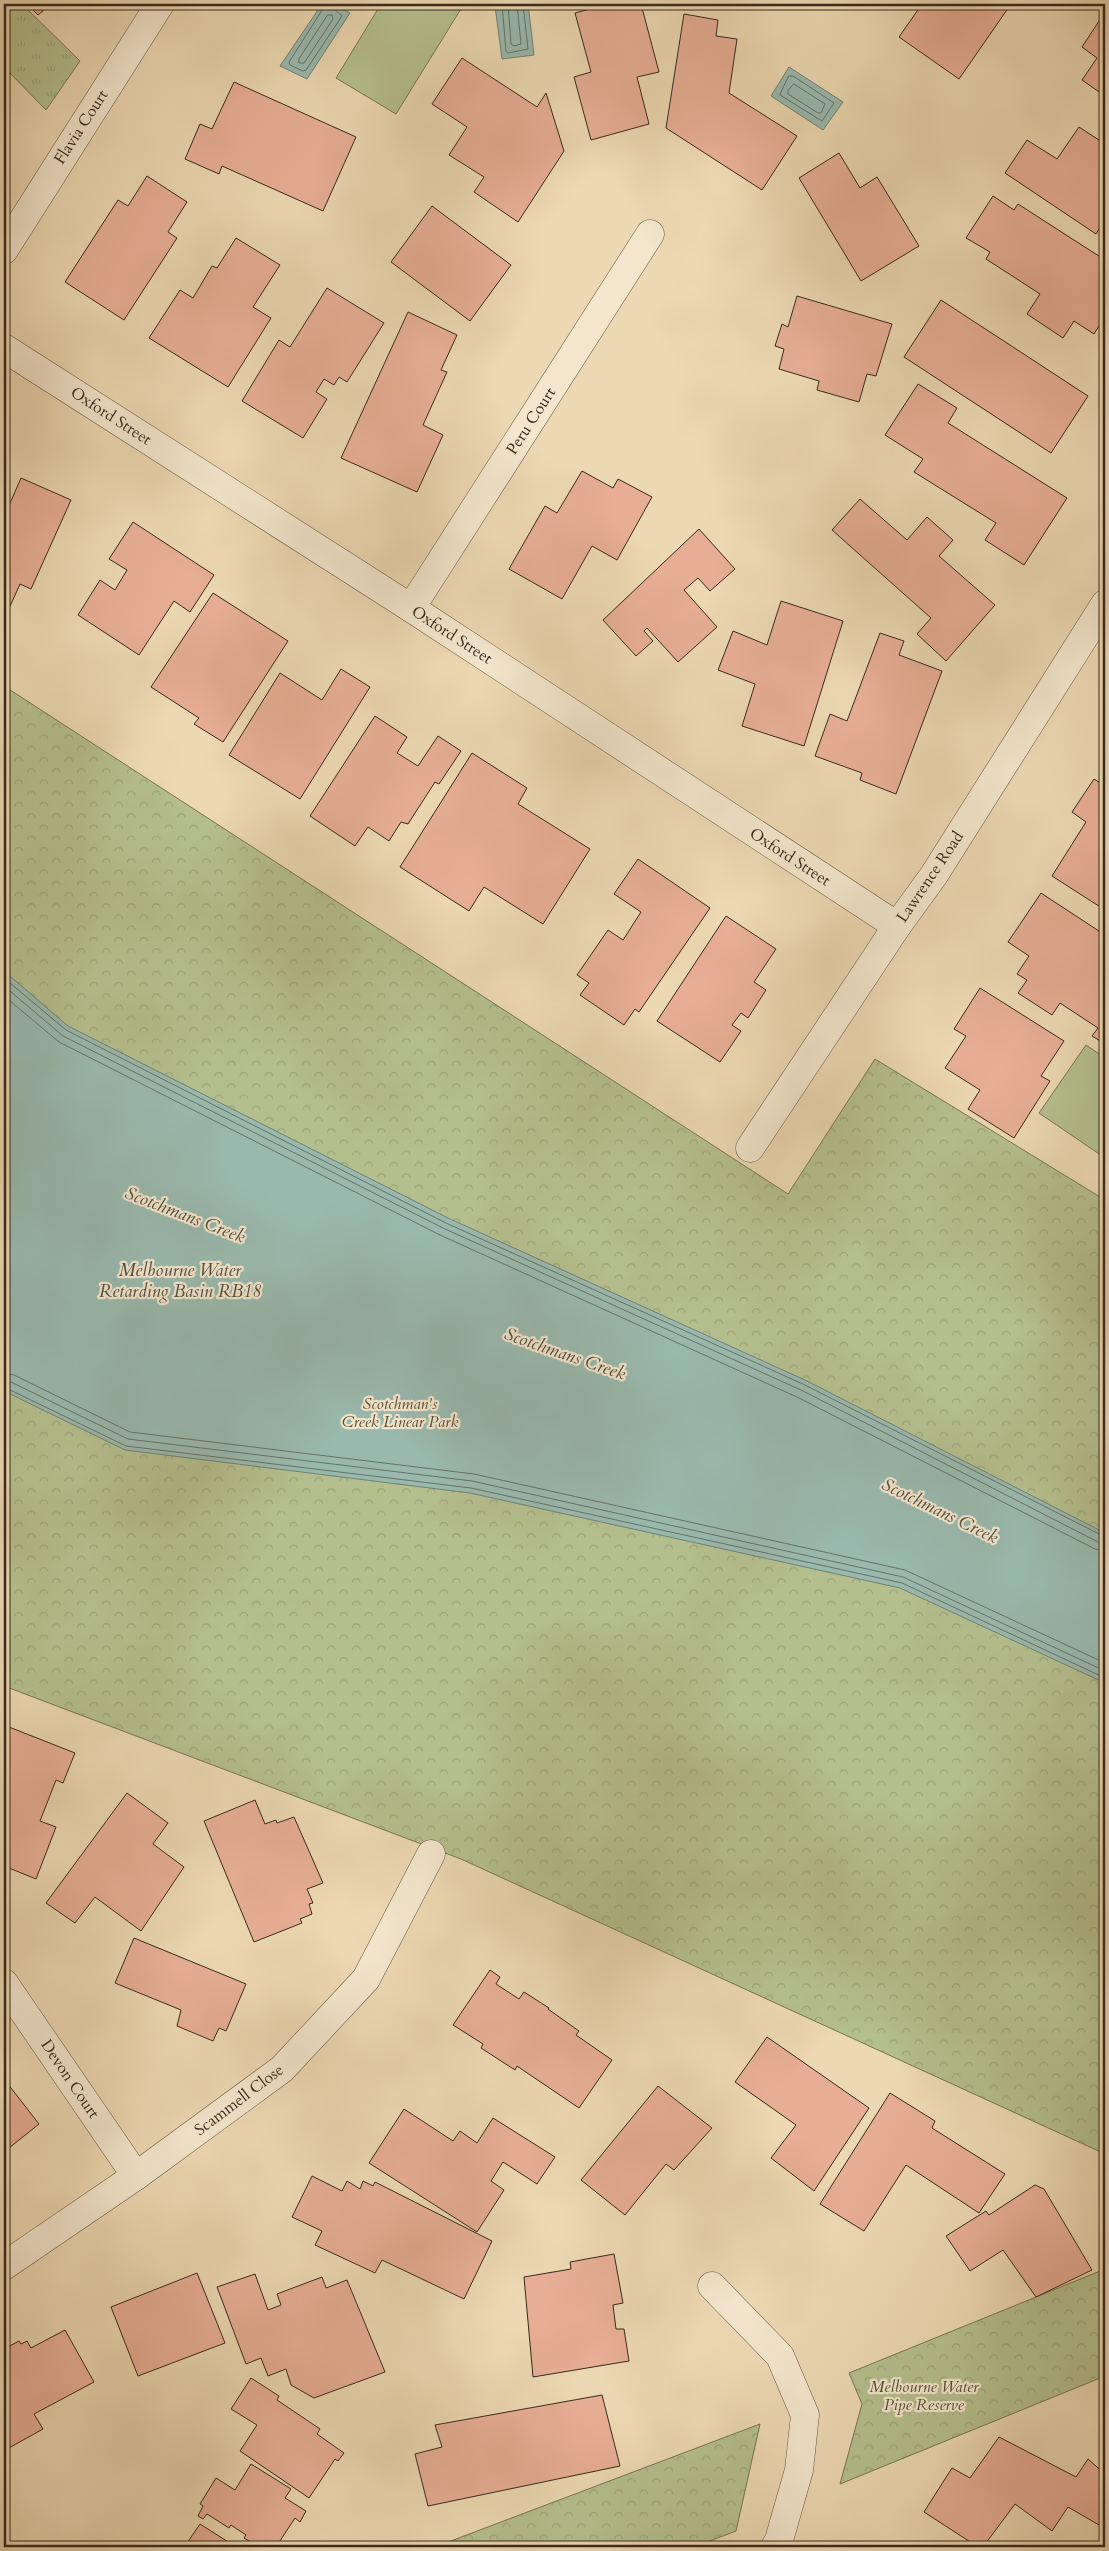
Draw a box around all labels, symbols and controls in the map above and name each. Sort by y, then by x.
street label: Flavia Court [49,86,113,168]
street label: Oxford Street [66,382,156,450]
street label: Peru Court [501,383,561,459]
street label: Oxford Street [407,601,497,669]
street label: Oxford Street [745,823,835,891]
street label: Lawrence Road [891,827,969,927]
water label: Scotchmans Creek [121,1181,249,1249]
water label: Melbourne Water Retarding Basin RB18 [99,1258,262,1304]
water label: Scotchmans Creek [501,1322,629,1387]
park label: Scotchman's Creek Linear Park [342,1393,458,1433]
water label: Scotchmans Creek [878,1472,1003,1550]
street label: Devon Court [35,2035,105,2123]
street label: Scammell Close [190,2059,288,2141]
park label: Melbourne Water Pipe Reserve [870,2376,979,2416]

